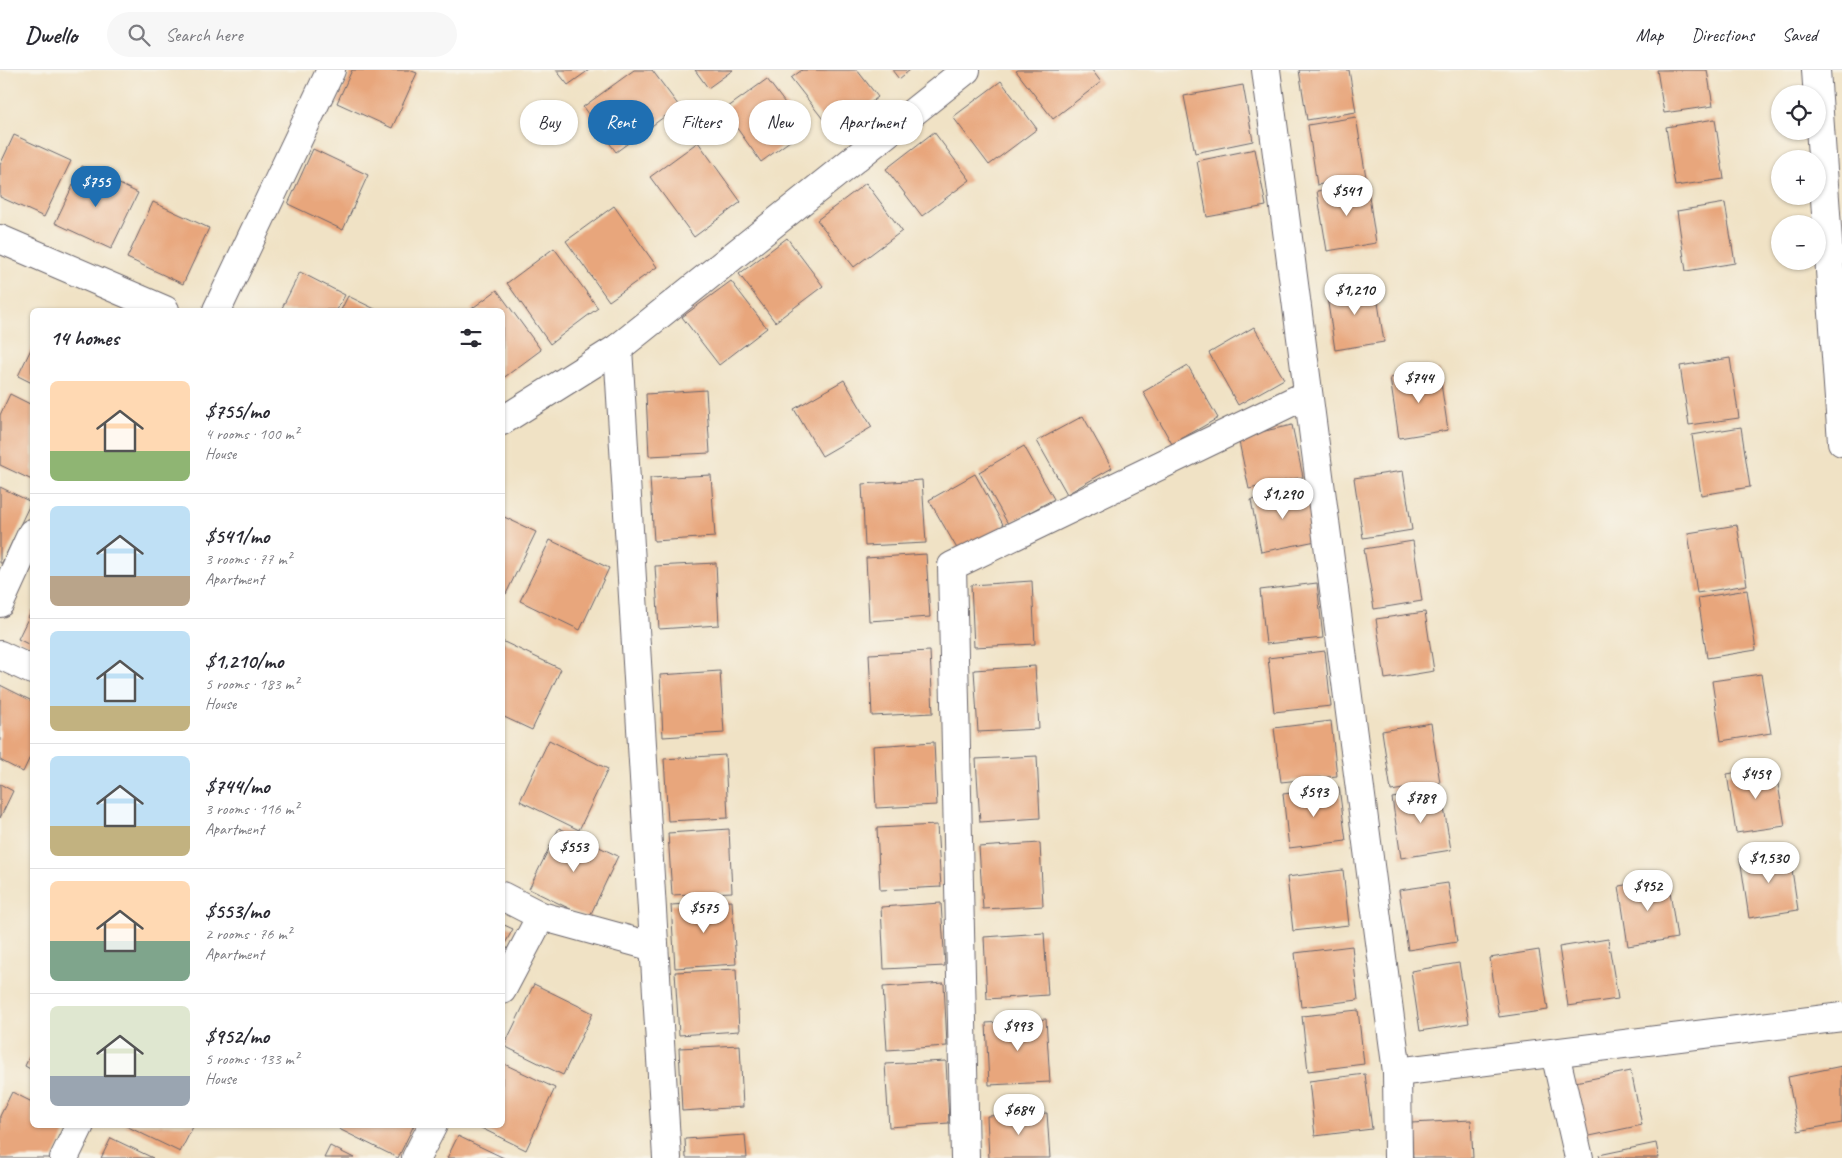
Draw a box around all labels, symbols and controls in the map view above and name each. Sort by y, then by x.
search box [107,12,457,57]
text: Dwello [25,20,77,50]
icon: search [125,21,153,49]
text: Search here [165,23,243,47]
text: Map [1636,24,1663,46]
text: Directions [1691,24,1754,46]
text: Saved [1782,24,1817,46]
map controls [1771,85,1826,270]
button: locate [1771,85,1826,140]
chip: Buy [520,100,578,145]
chip: Rent [588,100,654,145]
chip: Filters [664,100,739,145]
chip: New [749,100,811,145]
chip: Apartment [821,100,923,145]
button: + [1771,150,1826,205]
pin: $755 [66,166,126,208]
text: $755 [82,172,110,192]
pin: $541 [1317,174,1377,217]
text: $541 [1333,181,1361,201]
button: − [1771,215,1826,270]
pin: $1,210 [1314,274,1396,316]
text: $1,210 [1335,280,1375,300]
icon: filters [457,324,485,352]
text: 14 homes [50,325,119,351]
pin: $744 [1389,362,1449,404]
text: $744 [1405,368,1433,388]
text: $755/mo [205,398,269,424]
icon: home [90,401,150,461]
text: 4 rooms · 100 m² [205,424,299,444]
text: House [205,444,236,464]
pin: $1,290 [1242,478,1324,520]
text: $1,290 [1264,484,1302,504]
text: $541/mo [205,523,269,549]
icon: home [90,526,150,586]
text: 3 rooms · 77 m² [205,549,291,569]
text: Apartment [205,569,264,589]
text: $1,210/mo [205,648,283,674]
icon: home [90,651,150,711]
text: 5 rooms · 183 m² [205,674,299,694]
text: House [205,694,236,714]
pin: $459 [1726,758,1786,800]
text: $459 [1742,764,1770,784]
text: $744/mo [205,773,270,799]
icon: home [90,776,150,836]
pin: $593 [1284,776,1344,818]
text: $593 [1300,782,1328,802]
pin: $789 [1391,782,1451,824]
text: $789 [1407,788,1435,808]
text: 3 rooms · 116 m² [205,799,299,819]
text: Apartment [205,819,264,839]
pin: $553 [544,830,604,873]
text: $553 [560,837,588,857]
pin: $1,530 [1728,842,1810,884]
text: $1,530 [1750,848,1788,868]
pin: $952 [1618,870,1678,912]
text: $952 [1634,876,1662,896]
pin: $575 [674,892,734,934]
text: $553/mo [205,898,269,924]
text: $575 [690,898,718,918]
icon: home [90,901,150,961]
text: 2 rooms · 76 m² [205,924,291,944]
text: Apartment [205,944,264,964]
pin: $993 [988,1010,1048,1052]
text: $993 [1004,1016,1032,1036]
text: $952/mo [205,1023,269,1049]
icon: home [90,1026,150,1086]
text: 5 rooms · 133 m² [205,1049,299,1069]
text: House [205,1069,236,1089]
pin: $684 [989,1094,1049,1136]
text: $684 [1004,1100,1034,1120]

